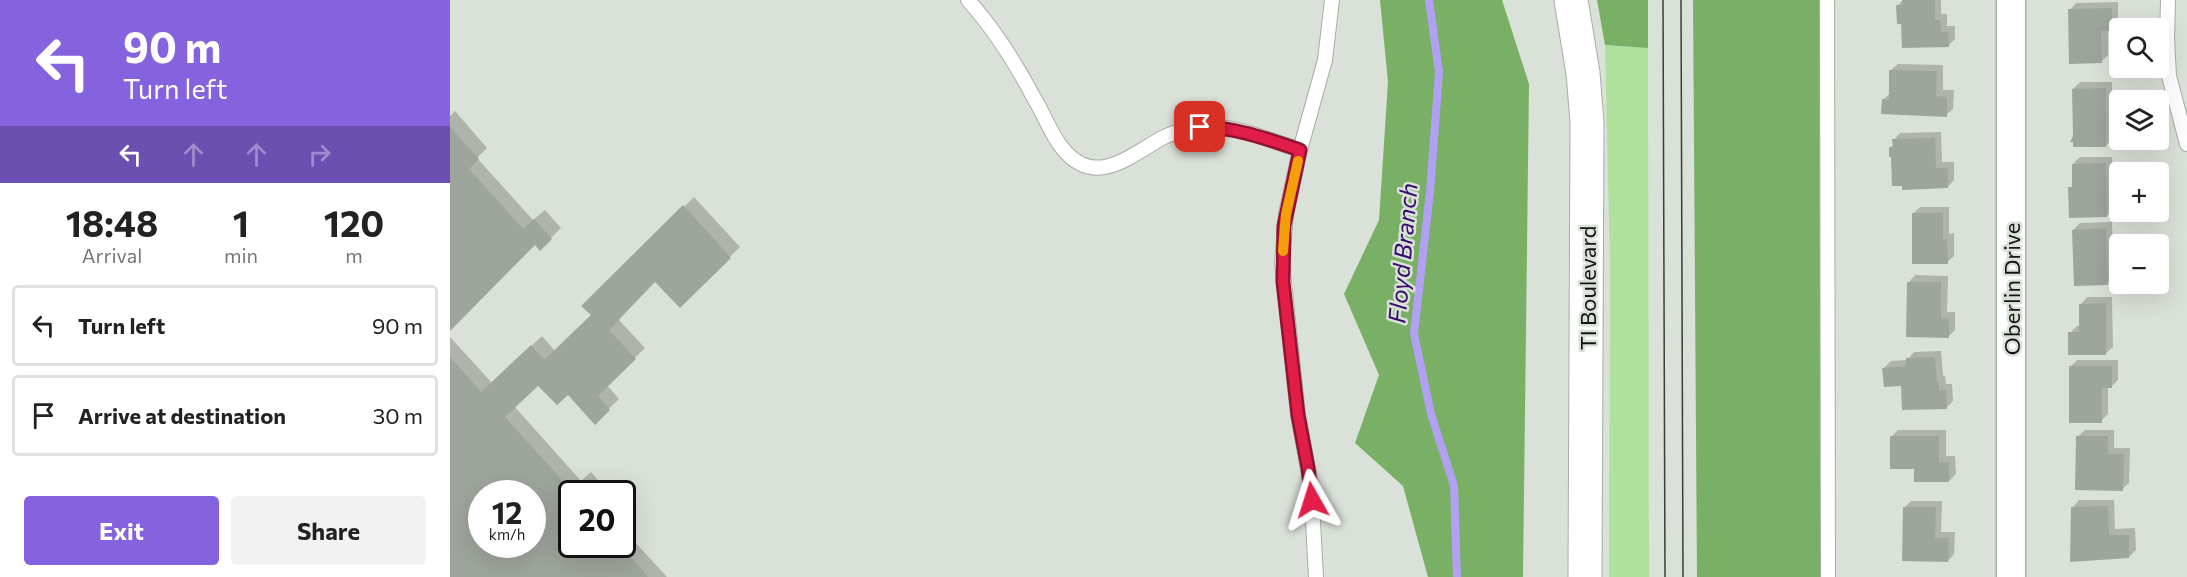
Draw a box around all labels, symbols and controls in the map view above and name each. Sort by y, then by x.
map controls [2109,18,2169,294]
button: search [2109,18,2169,78]
text: 90 m [123,20,222,72]
icon: left [24,24,102,102]
text: Turn left [123,72,227,105]
button: layers [2109,90,2169,150]
pin [1174,101,1225,152]
icon: arrive [1183,110,1216,143]
icon: left [114,138,147,171]
icon: ahead [177,138,210,171]
icon: ahead [240,138,273,171]
icon: right [303,138,336,171]
button: + [2109,162,2169,222]
water label: Floyd Branch [1381,182,1423,324]
text: 18:48 [66,200,158,244]
text: 1 [233,200,249,244]
text: 120 [324,200,384,244]
street label: Oberlin Drive [1998,223,2025,355]
street label: TI Boulevard [1574,226,1601,350]
button: − [2109,234,2169,294]
text: Arrival [82,243,142,267]
text: min [224,243,258,267]
text: m [345,243,363,267]
icon: left [27,309,60,342]
text: Turn left [78,312,165,339]
text: 90 m [372,312,423,339]
icon: arrive [27,399,60,432]
text: Arrive at destination [78,402,286,429]
text: 30 m [373,402,423,429]
position arrow [1280,468,1344,532]
speed limit sign: 20 [558,480,636,558]
text: 12 [492,493,522,530]
button: Exit [24,496,219,565]
button: Share [231,496,426,565]
text: km/h [489,525,525,543]

